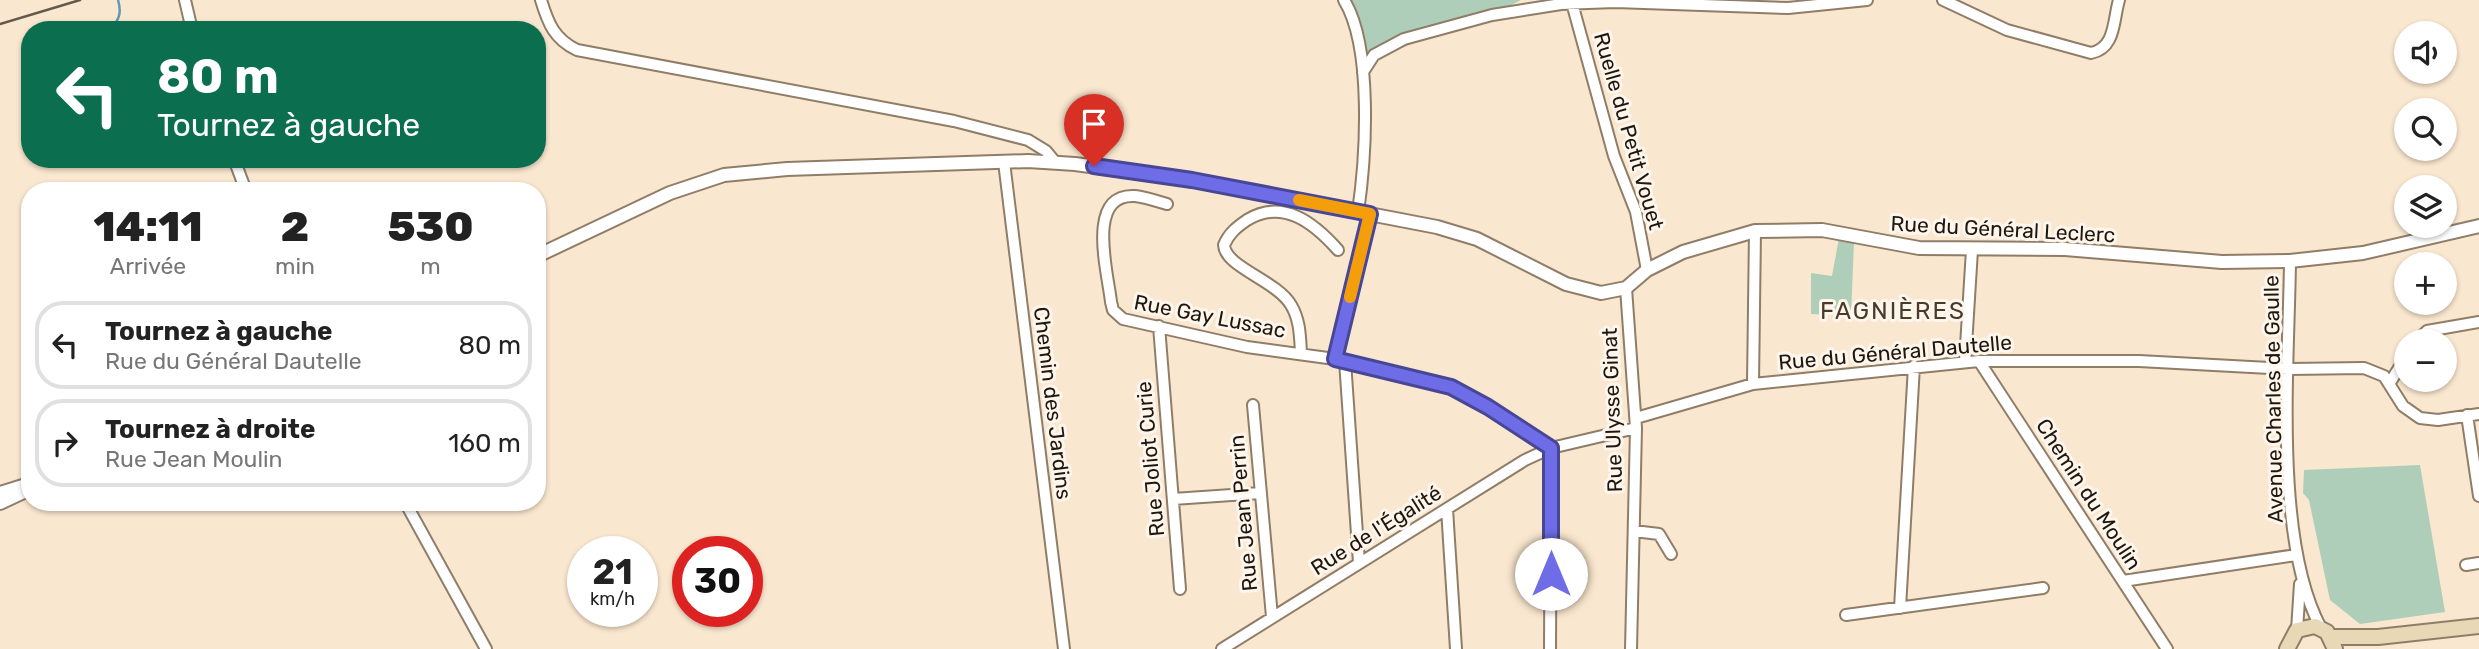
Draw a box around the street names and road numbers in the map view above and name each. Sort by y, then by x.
street label: Ruelle du Petit Vouet [1589,30,1669,232]
street label: Rue du Général Leclerc [1890,211,2116,247]
street label: Avenue Charles de Gaulle [2258,275,2288,523]
street label: Rue Gay Lussac [1132,289,1288,343]
street label: Chemin des Jardins [1029,305,1077,501]
street label: Rue Ulysse Ginat [1597,327,1627,493]
street label: Rue du Général Dautelle [1777,329,2013,375]
street label: Rue Joliot Curie [1131,380,1169,538]
street label: Chemin du Moulin [2031,414,2147,574]
street label: Rue Jean Perrin [1224,434,1262,592]
street label: Rue de l'Égalité [1306,480,1446,580]

